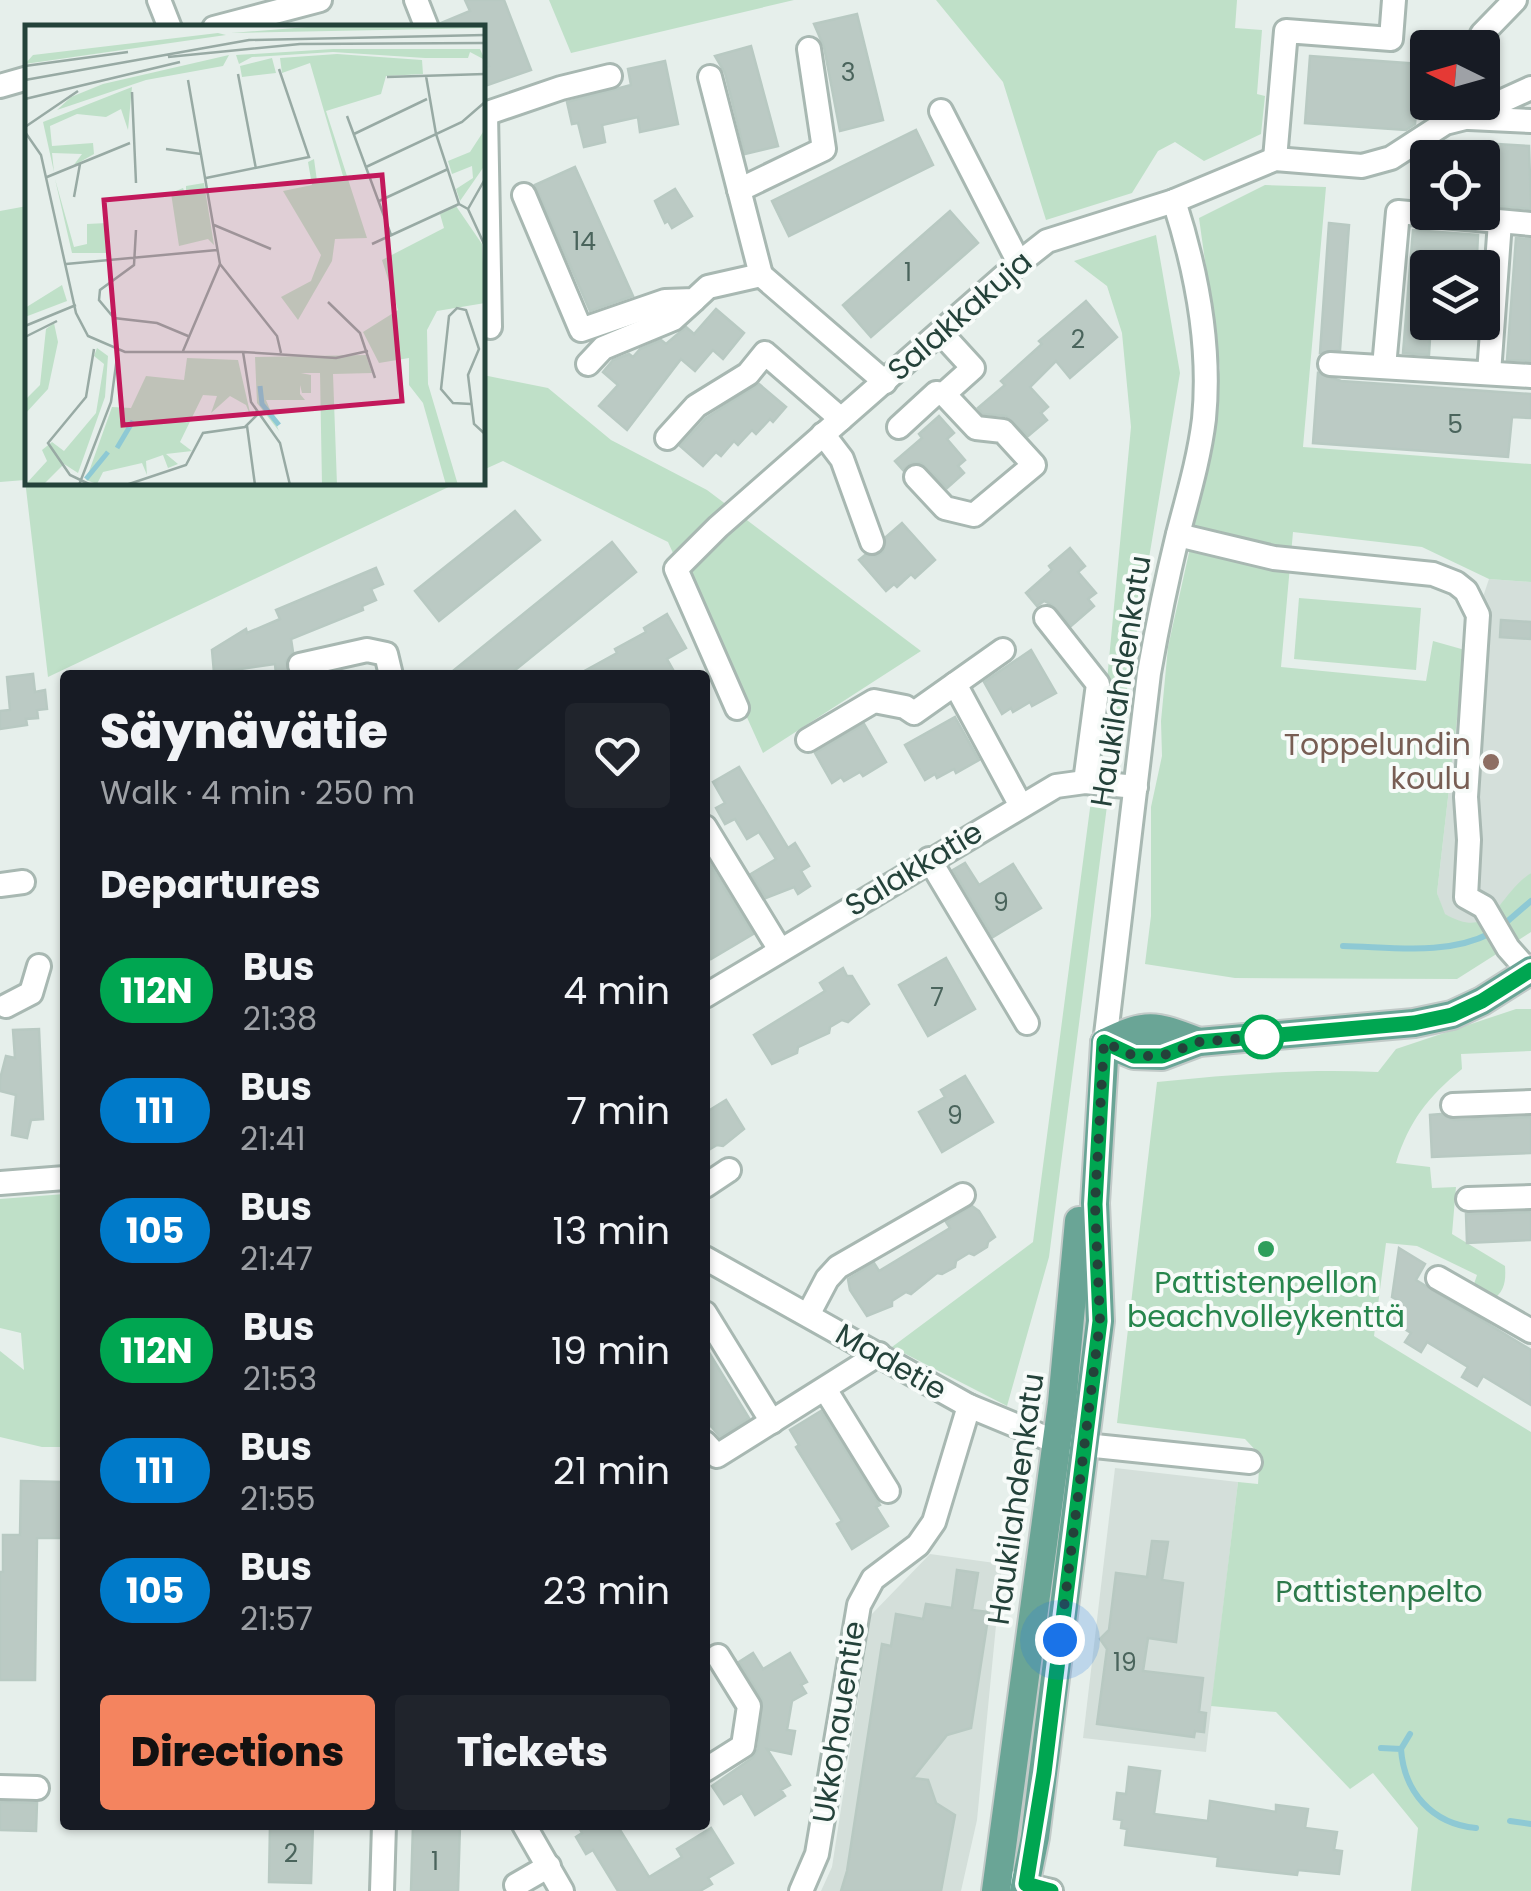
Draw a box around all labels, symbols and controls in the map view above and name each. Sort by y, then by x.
inset map [25,25,485,485]
north arrow [1410,30,1500,120]
map controls [1410,30,1500,340]
house number: 3 [841,55,855,90]
button: locate [1410,140,1500,230]
house number: 14 [572,224,596,259]
street label: Salakkakuja [878,241,1041,391]
button: layers [1410,250,1500,340]
house number: 1 [904,255,912,290]
house number: 2 [1071,322,1085,357]
house number: 5 [1447,407,1463,442]
street label: Haukilahdenkatu [1079,552,1162,810]
text: Säynävätie [100,698,388,765]
button: heart [565,703,670,808]
place label: Toppelundin koulu [1284,723,1471,800]
marker: Toppelundin koulu [1480,751,1502,773]
text: Walk · 4 min · 250 m [100,770,415,815]
street label: Salakkatie [837,811,991,927]
text: Departures [100,858,321,911]
house number: 9 [993,885,1009,920]
text: Bus [243,940,315,993]
text: 4 min [563,964,670,1017]
text: 112N [120,966,193,1015]
house number: 7 [930,980,944,1015]
text: 21:38 [243,996,317,1041]
unlabelled marker [1241,1016,1283,1058]
text: Bus [240,1060,312,1113]
text: 7 min [566,1084,670,1137]
text: 111 [135,1086,175,1135]
house number: 9 [947,1098,963,1133]
text: 21:41 [240,1116,306,1161]
text: Bus [240,1180,312,1233]
text: 13 min [553,1204,670,1257]
text: 105 [126,1206,184,1255]
text: 21:47 [240,1236,313,1281]
marker: Pattistenpellon beachvolleykenttä [1255,1238,1277,1260]
place label: Pattistenpellon beachvolleykenttä [1127,1261,1405,1338]
text: Bus [243,1300,315,1353]
street label: Madetie [828,1312,955,1411]
text: 19 min [551,1324,670,1377]
text: 112N [120,1326,193,1375]
text: 21:53 [243,1356,317,1401]
street label: Haukilahdenkatu [977,1370,1054,1628]
text: Bus [240,1420,312,1473]
text: 21 min [553,1444,670,1497]
text: 111 [135,1446,175,1495]
text: 21:55 [240,1476,316,1521]
text: Bus [240,1540,312,1593]
text: 23 min [543,1564,670,1617]
text: 105 [126,1566,184,1615]
park label: Pattistenpelto [1275,1570,1483,1613]
text: 21:57 [240,1596,313,1641]
your location [1035,1615,1085,1665]
street label: Ukkohauentie [801,1618,876,1826]
house number: 19 [1113,1645,1137,1680]
button: Directions [100,1695,375,1810]
button: Tickets [395,1695,670,1810]
house number: 2 [284,1836,298,1871]
house number: 1 [431,1844,439,1879]

